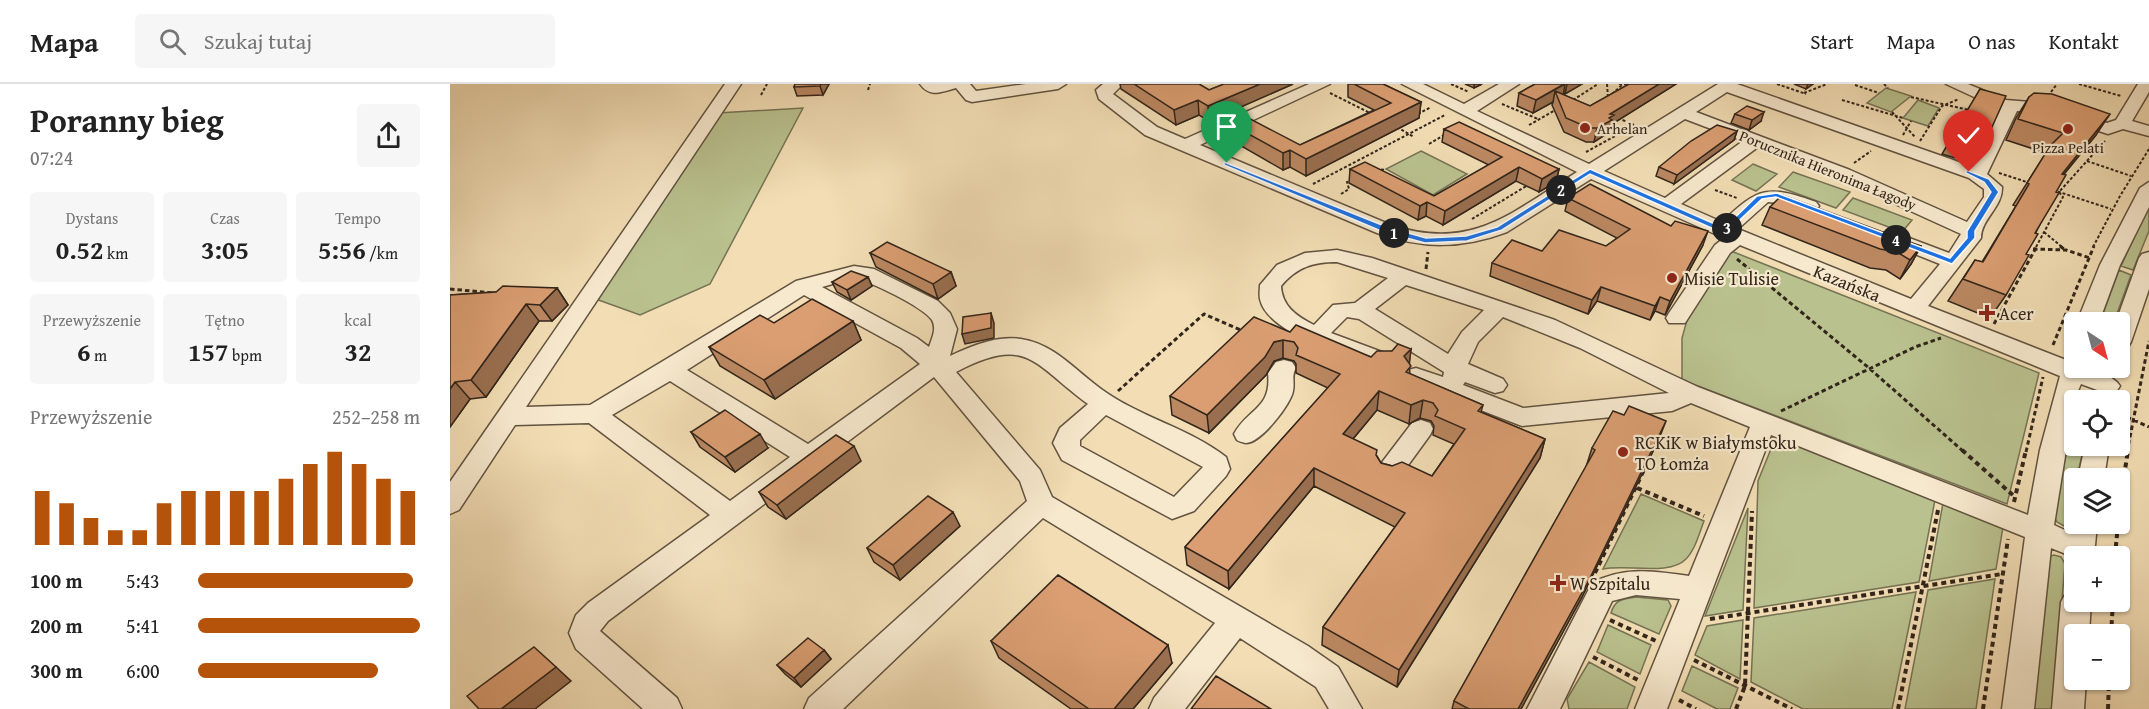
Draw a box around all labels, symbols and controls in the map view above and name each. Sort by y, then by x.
search box [135,14,555,68]
text: Mapa [30,21,99,62]
icon: search [156,25,189,58]
text: Szukaj tutaj [204,25,312,57]
text: Start [1810,26,1854,57]
text: Mapa [1887,26,1935,57]
text: O nas [1968,26,2016,57]
text: Kontakt [2049,26,2119,57]
text: Poranny bieg [30,96,224,144]
pin [1201,101,1252,163]
button: share [357,104,420,167]
icon: arrive [1210,110,1243,143]
pin [1943,110,1994,172]
place label: Arhelan [1597,118,1648,139]
icon: check [1952,119,1985,152]
marker: Arhelan [1578,121,1592,135]
marker: Pizza Pelati [2061,122,2075,136]
street label: Porucznika Hieronima Łagody [1736,125,1920,215]
place label: Pizza Pelati [2032,137,2104,158]
text: 07:24 [30,143,73,172]
pin: 2 [1546,175,1576,205]
text: 2 [1557,178,1565,202]
text: Dystans [66,206,118,230]
text: Czas [210,206,240,230]
text: Tempo [335,206,381,230]
pin: 3 [1712,213,1742,243]
text: 3 [1723,216,1731,240]
pin: 1 [1379,218,1409,248]
text: 1 [1390,221,1398,245]
pin: 4 [1881,225,1911,255]
text: 4 [1892,228,1900,252]
text: 0.52 [56,230,104,269]
text: 3:05 [201,230,249,269]
text: 5:56 [318,230,366,269]
text: km [104,241,128,265]
text: /km [366,241,398,265]
street label: Kazańska [1809,257,1885,309]
place label: Misie Tulisie [1684,265,1779,292]
marker: Misie Tulisie [1665,271,1679,285]
place label: Acer [1999,300,2034,327]
marker: Acer [1980,306,1994,320]
text: Przewyższenie [43,308,141,332]
text: Tętno [205,308,245,332]
text: kcal [344,308,372,332]
north arrow [2064,312,2130,378]
map controls [2064,312,2130,690]
text: 6 [77,332,90,371]
text: 157 [188,332,228,371]
text: 32 [345,332,371,371]
text: m [90,343,107,367]
text: bpm [228,343,262,367]
button: locate [2064,390,2130,456]
text: Przewyższenie [30,402,152,431]
text: 252–258 m [332,402,420,431]
place label: RCKiK w Białymstoku TO Łomża [1635,429,1797,477]
marker: RCKiK w Białymstoku TO Łomża [1616,445,1630,459]
button: layers [2064,468,2130,534]
button: + [2064,546,2130,612]
text: 100 m [30,566,83,595]
text: 5:43 [126,566,160,595]
place label: W Szpitalu [1570,570,1651,597]
marker: W Szpitalu [1551,576,1565,590]
text: 200 m [30,611,83,640]
text: 5:41 [126,611,160,640]
button: − [2064,624,2130,690]
text: 300 m [30,656,83,685]
text: 6:00 [126,656,160,685]

